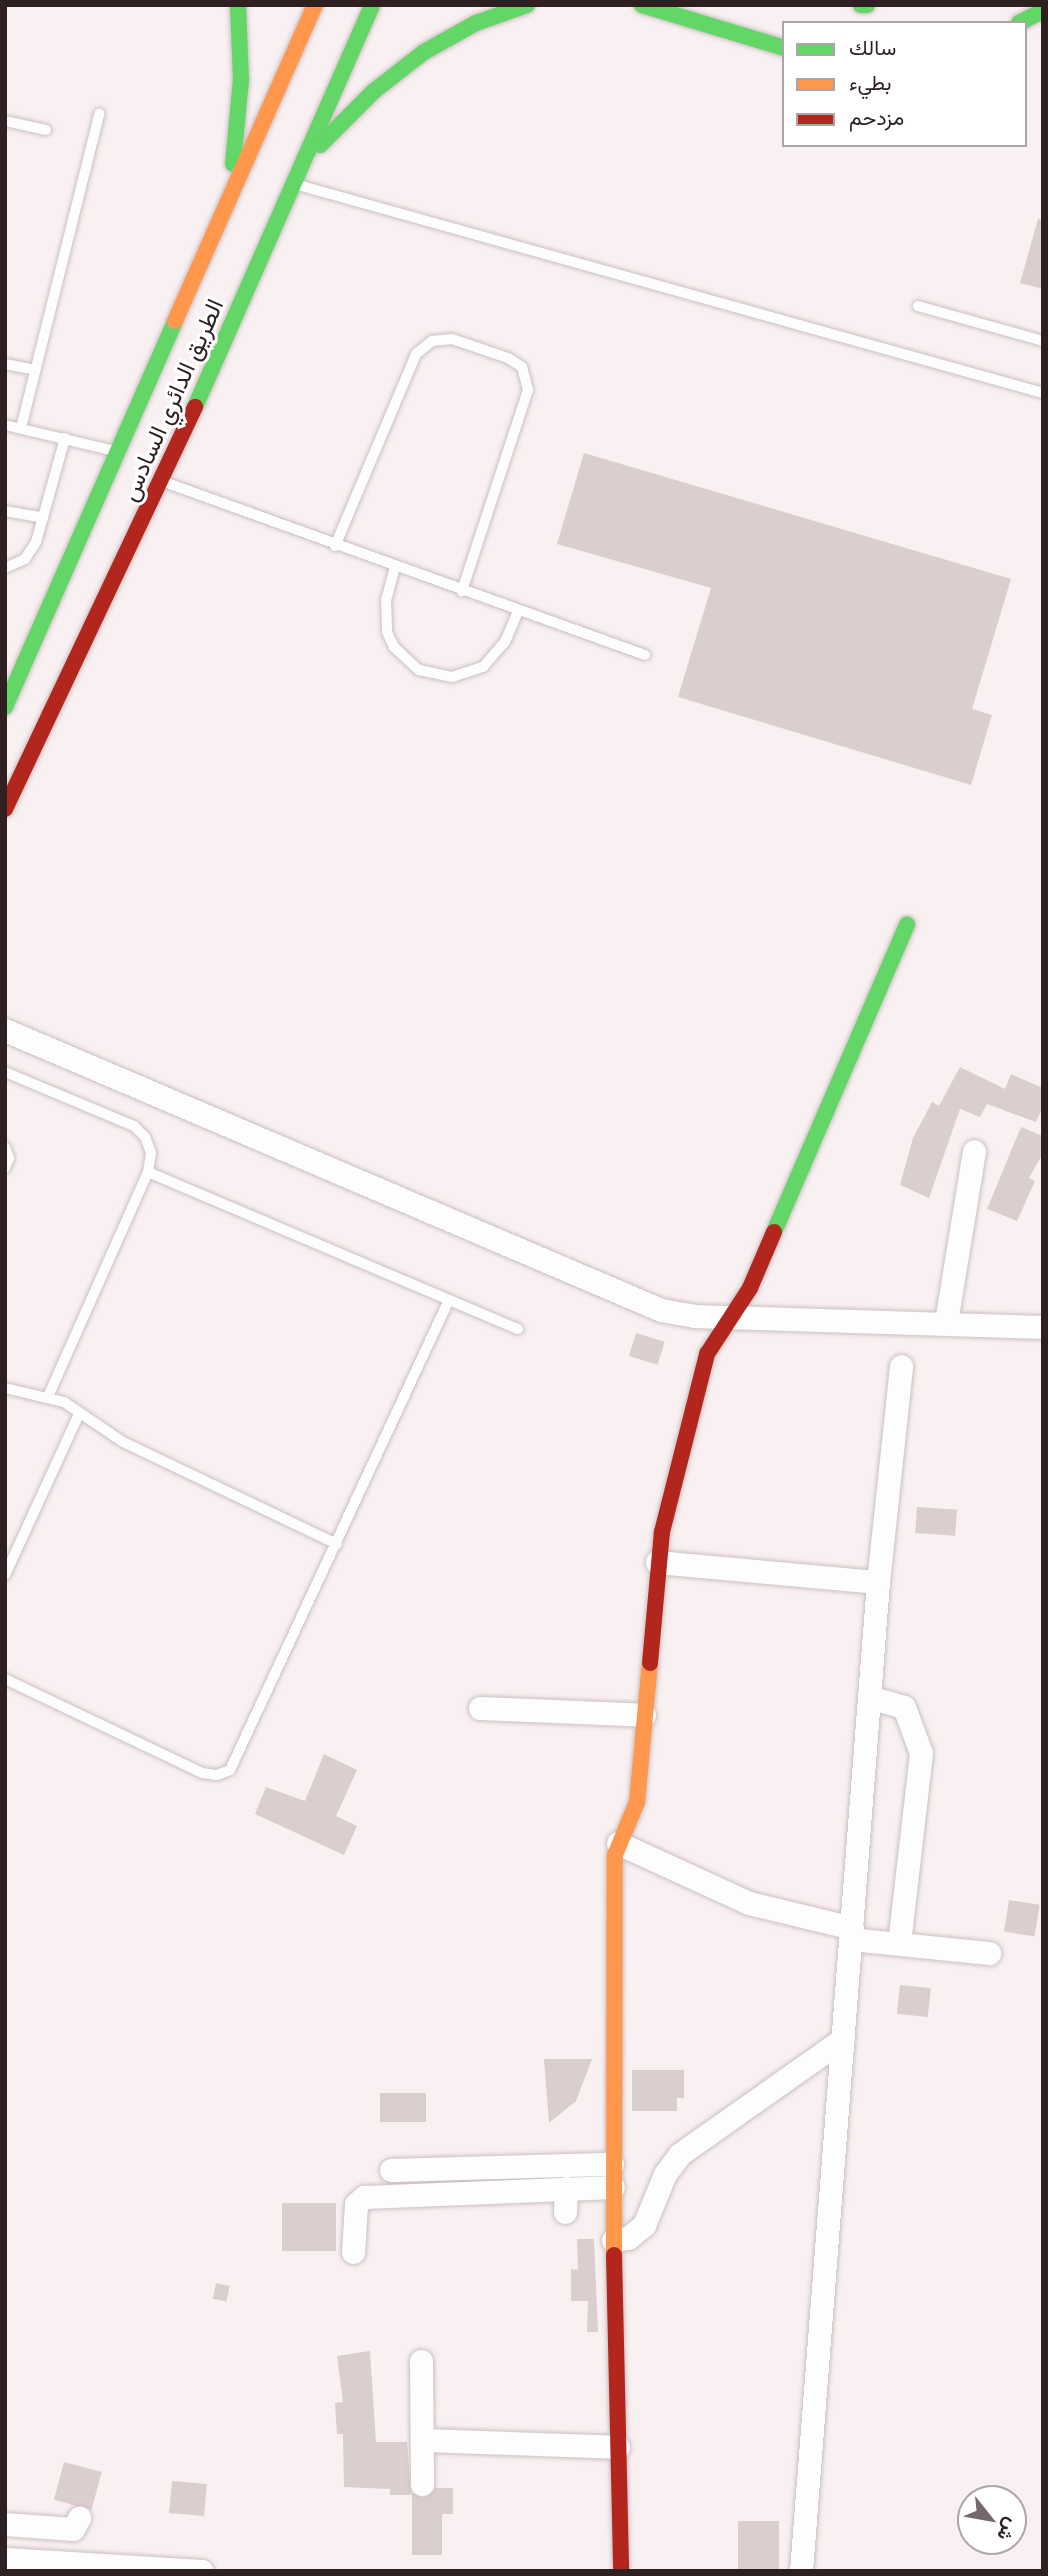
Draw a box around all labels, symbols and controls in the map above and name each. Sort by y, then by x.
legend [782,21,1027,147]
text: سالك [849,35,896,59]
text: بطيء [849,70,892,94]
text: مزدحم [849,105,904,129]
street label: الطريق الدائري السادس [114,294,230,506]
north arrow [957,2485,1027,2555]
text: ش [993,2514,1024,2545]

